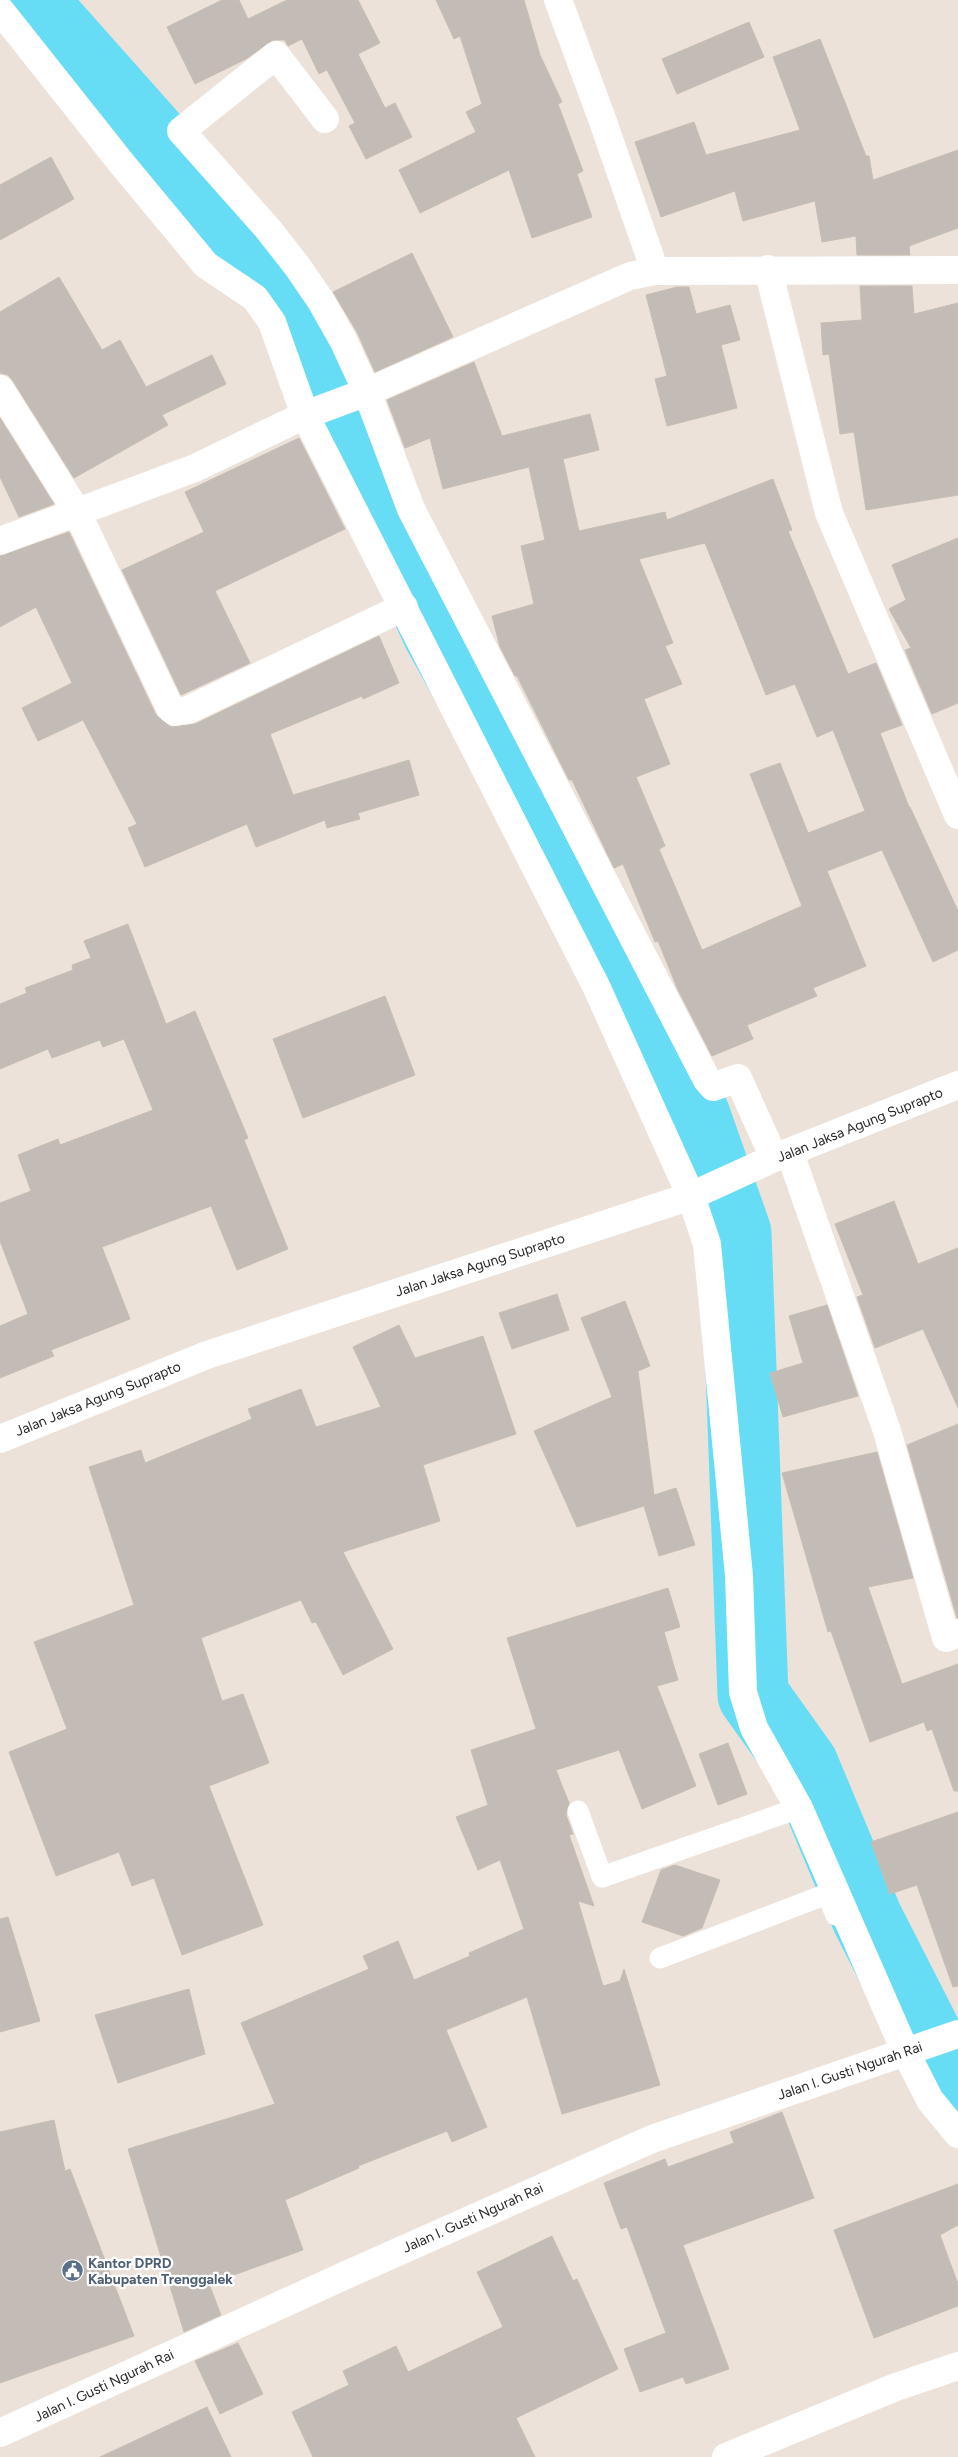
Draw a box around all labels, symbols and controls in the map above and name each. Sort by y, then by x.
street label: Jalan Jaksa Agung Suprapto [775,1084,945,1166]
street label: Jalan Jaksa Agung Suprapto [393,1230,567,1300]
street label: Jalan Jaksa Agung Suprapto [13,1358,183,1440]
street label: Jalan I. Gusti Ngurah Rai [775,2038,925,2104]
street label: Jalan I. Gusti Ngurah Rai [400,2179,546,2257]
place label: Kantor DPRD Kabupaten Trenggalek [88,2255,233,2288]
public building icon: Kantor DPRD Kabupaten Trenggalek [60,2259,84,2283]
street label: Jalan I. Gusti Ngurah Rai [31,2346,177,2426]

